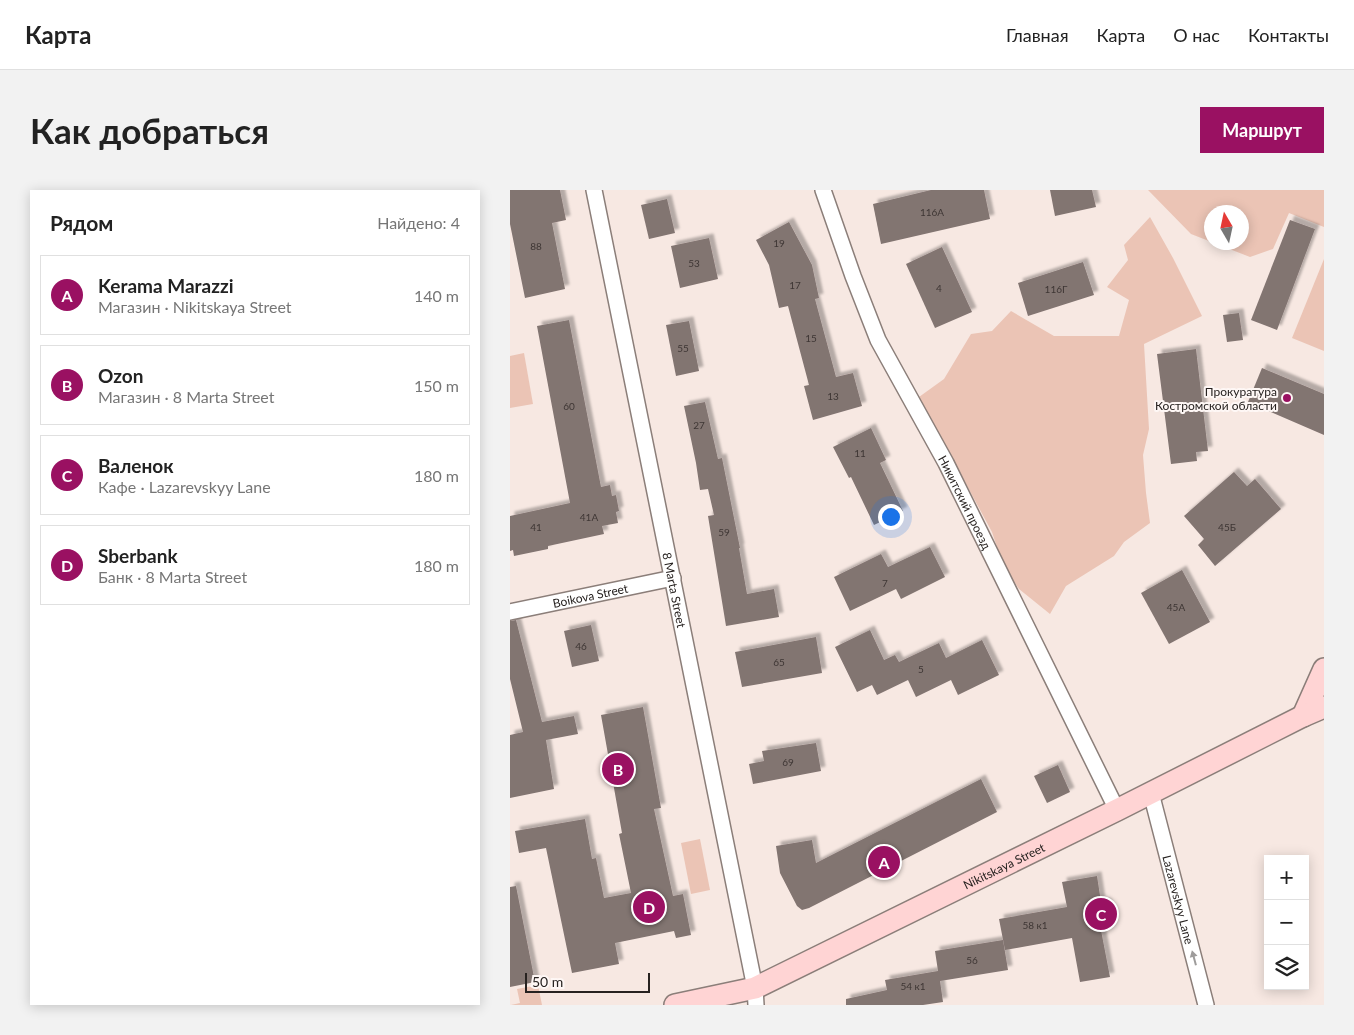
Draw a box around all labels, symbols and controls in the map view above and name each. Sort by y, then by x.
text: Карта [25,20,92,49]
text: Главная [1006,24,1069,46]
text: Карта [1097,24,1145,46]
text: О нас [1173,24,1220,46]
text: Контакты [1248,24,1329,46]
button: Маршрут [1200,107,1324,153]
text: Как добраться [30,109,269,151]
north arrow [1204,205,1249,250]
house number: 116А [920,206,944,218]
text: Рядом [50,210,113,235]
text: Найдено: 4 [377,213,460,232]
house number: 19 [773,237,785,249]
house number: 88 [530,240,542,252]
house number: 53 [688,257,700,269]
text: Kerama Marazzi [98,274,234,297]
house number: 17 [789,279,801,291]
house number: 4 [936,282,942,294]
house number: 116Г [1045,283,1068,295]
text: A [61,286,73,305]
text: 140 m [414,286,459,305]
text: Магазин · Nikitskaya Street [98,297,292,316]
house number: 15 [805,332,817,344]
house number: 55 [677,342,689,354]
text: Ozon [98,364,143,387]
text: B [62,376,72,395]
text: 150 m [414,376,459,395]
place label: Прокуратура Костромской области [1155,384,1277,413]
text: Магазин · 8 Marta Street [98,387,274,406]
house number: 13 [827,390,839,402]
marker: Прокуратура Костромской области [1281,392,1293,404]
house number: 60 [563,400,575,412]
house number: 27 [693,419,705,431]
house number: 11 [854,447,866,459]
street label: Никитский проезд [936,452,995,552]
text: Валенок [98,454,174,477]
text: C [62,466,72,485]
text: 180 m [414,466,459,485]
text: Кафе · Lazarevskyy Lane [98,477,271,496]
your location [878,504,904,530]
house number: 41А [580,511,598,523]
house number: 41 [530,521,542,533]
house number: 45Б [1218,521,1236,533]
house number: 59 [718,526,730,538]
text: Sberbank [98,544,178,567]
street label: 8 Marta Street [660,551,690,630]
text: D [61,556,73,575]
text: 180 m [414,556,459,575]
text: Банк · 8 Marta Street [98,567,247,586]
house number: 7 [882,577,888,589]
street label: Boikova Street [551,580,630,610]
house number: 45А [1167,601,1185,613]
house number: 46 [575,640,587,652]
house number: 65 [773,656,785,668]
house number: 5 [918,663,924,675]
pin: B [602,750,634,788]
house number: 69 [782,756,794,768]
street label: Nikitskaya Street [960,839,1048,892]
pin: A [868,843,900,881]
street label: Lazarevskyy Lane [1160,853,1197,946]
map controls [1264,855,1309,990]
button: + [1264,855,1309,900]
pin: D [633,888,665,926]
pin: C [1085,895,1117,933]
button: − [1264,900,1309,945]
house number: 58 к1 [1022,919,1048,931]
button: layers [1264,945,1309,990]
one-way arrow [1190,950,1198,965]
house number: 56 [966,954,978,966]
scale bar [525,970,650,993]
text: 50 m [532,973,563,990]
house number: 54 к1 [900,980,926,992]

